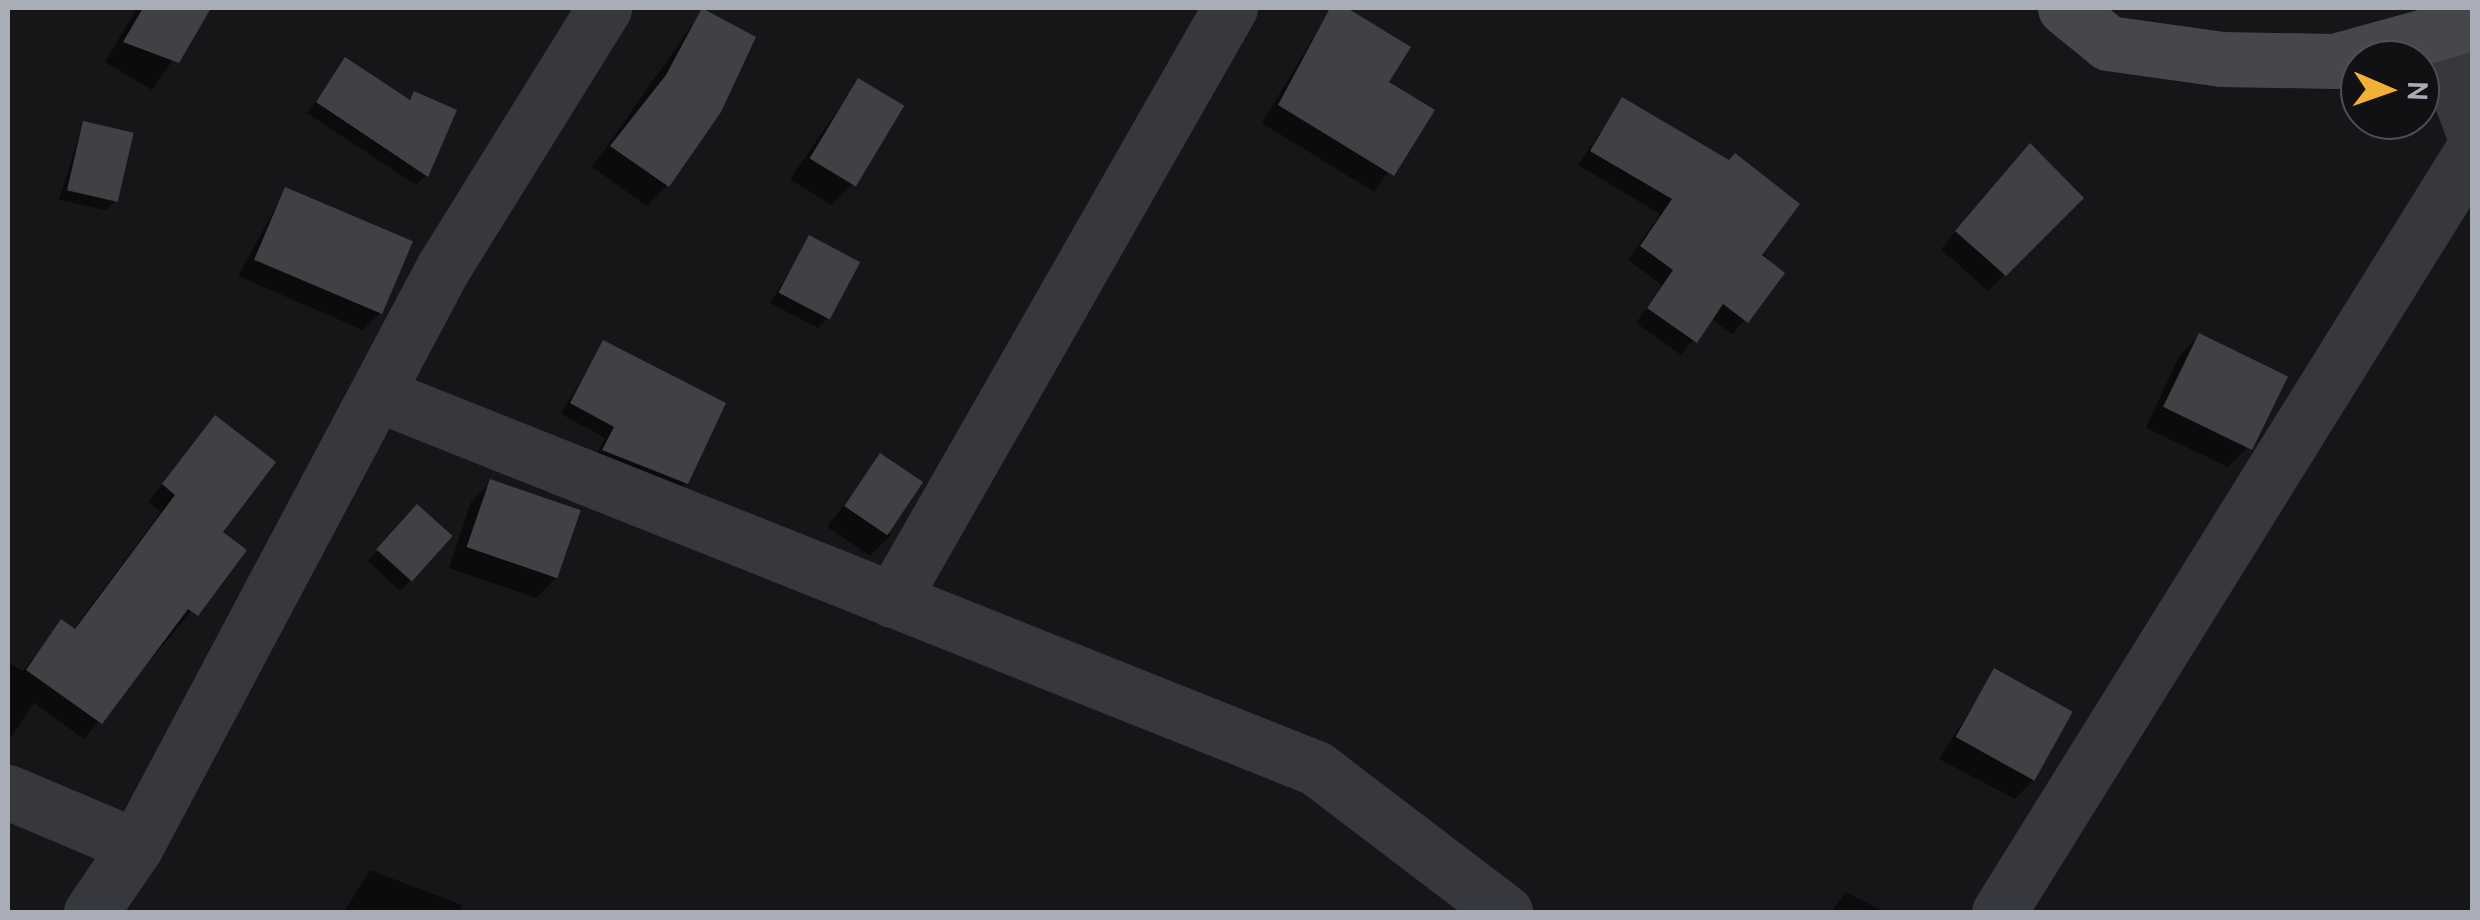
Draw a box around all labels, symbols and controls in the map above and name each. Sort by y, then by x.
north arrow [2340,40,2440,140]
text: N [2401,80,2435,101]

